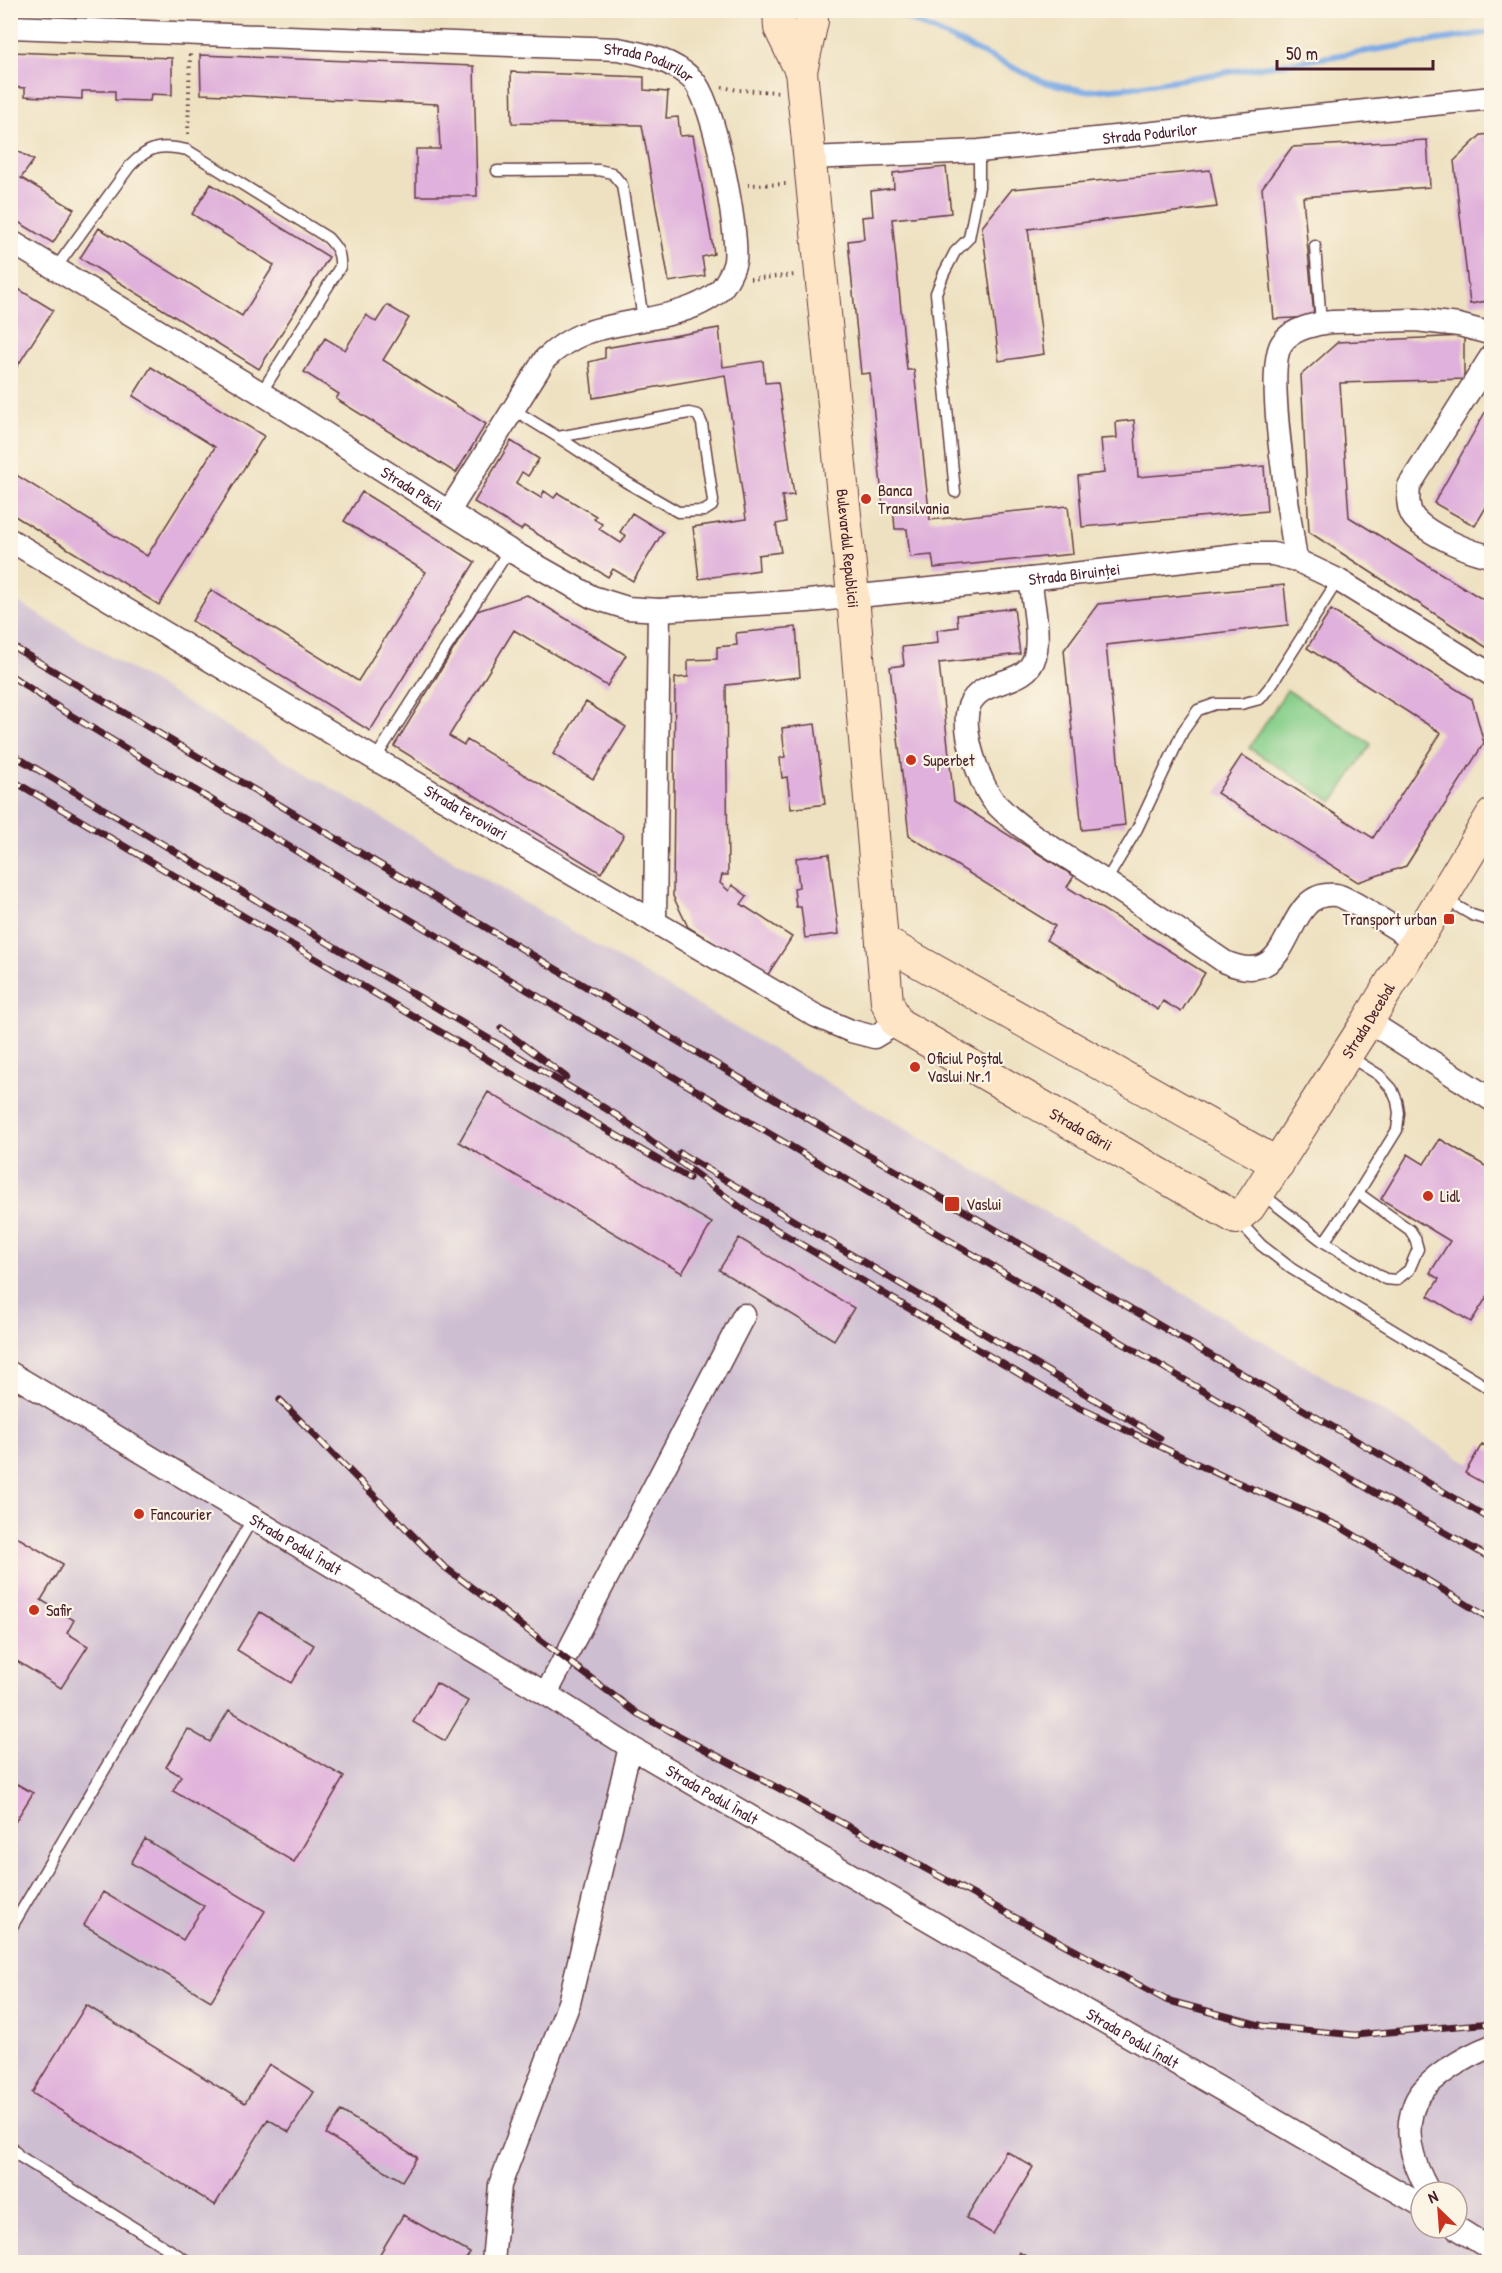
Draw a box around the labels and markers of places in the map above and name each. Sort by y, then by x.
place label: Banca Transilvania [878,479,949,519]
marker: Banca Transilvania [859,492,873,506]
place label: Superbet [923,749,975,771]
marker: Superbet [904,753,918,767]
place label: Transport urban [1342,908,1437,930]
marker: Transport urban [1442,912,1456,926]
place label: Oficiul Poștal Vaslui Nr.1 [927,1047,1004,1087]
marker: Oficiul Poștal Vaslui Nr.1 [908,1060,922,1074]
place label: Lidl [1440,1185,1461,1207]
marker: Lidl [1421,1189,1435,1203]
place label: Vaslui [966,1193,1002,1215]
marker: Vaslui [943,1195,961,1213]
place label: Fancourier [150,1503,212,1525]
marker: Fancourier [132,1507,146,1521]
place label: Safir [46,1599,72,1621]
marker: Safir [27,1603,41,1617]

